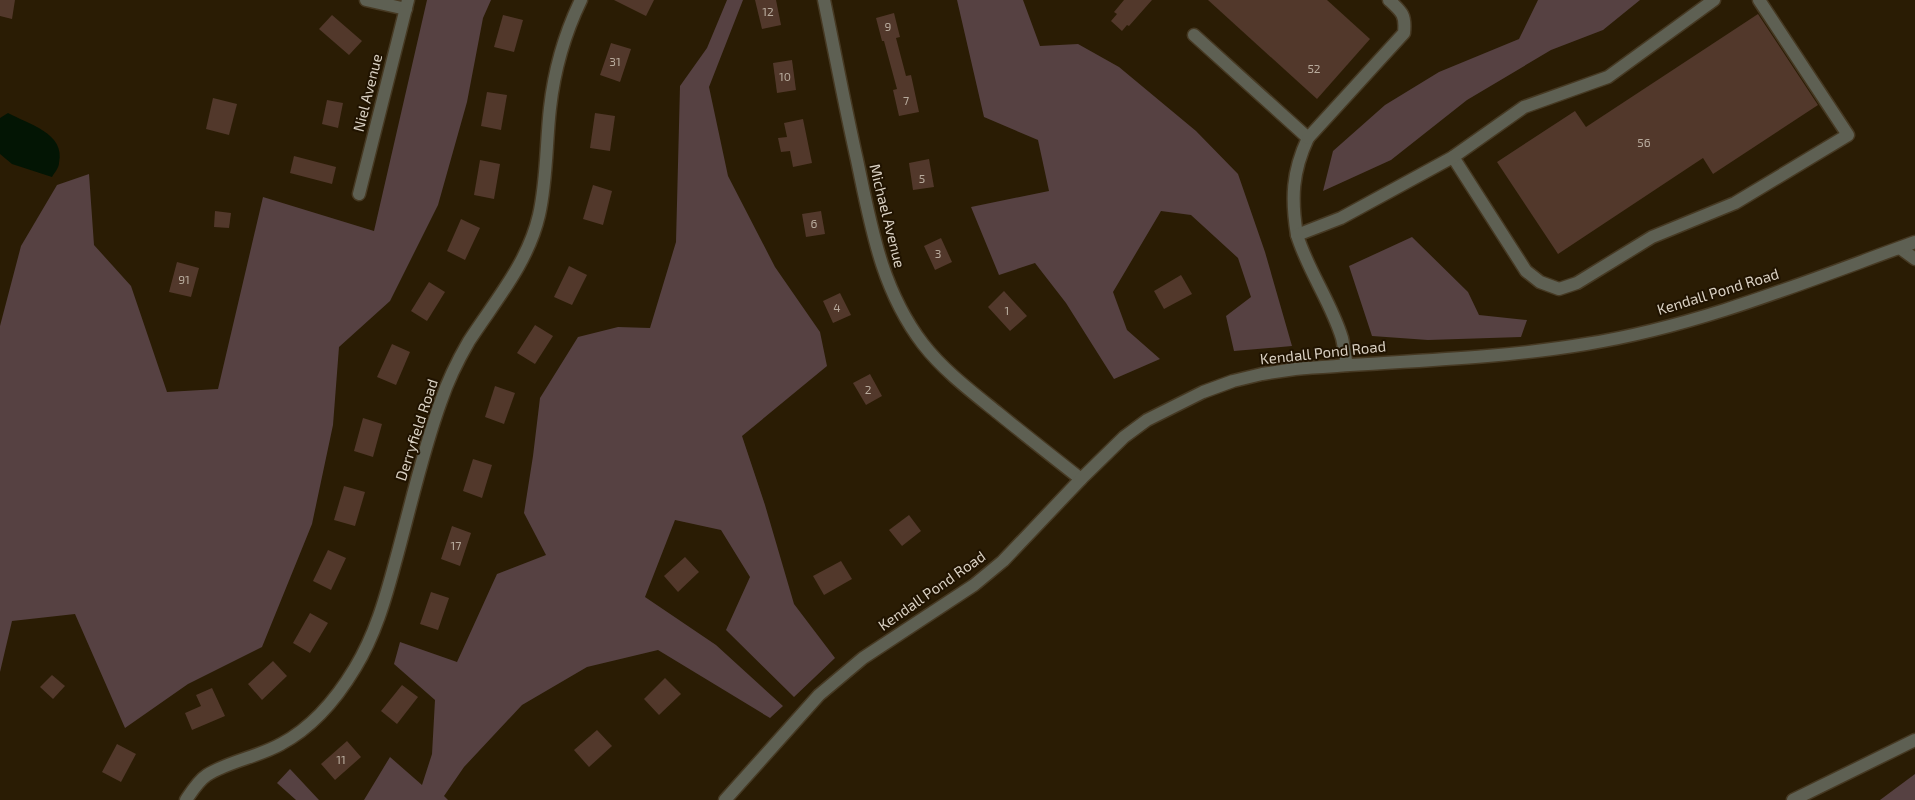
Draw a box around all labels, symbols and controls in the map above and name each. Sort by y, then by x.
house number: 12 [762,4,774,18]
house number: 9 [885,19,892,33]
street label: Niel Avenue [349,52,385,134]
house number: 31 [609,54,621,68]
house number: 52 [1307,61,1321,75]
house number: 10 [779,69,791,83]
house number: 7 [903,93,909,107]
house number: 56 [1637,135,1651,149]
street label: Michael Avenue [866,162,910,270]
house number: 5 [919,171,925,185]
house number: 6 [811,216,818,230]
house number: 3 [935,246,941,260]
street label: Kendall Pond Road [1655,264,1781,318]
house number: 91 [178,272,190,286]
house number: 4 [833,300,841,314]
house number: 1 [1005,303,1009,317]
street label: Kendall Pond Road [1259,336,1387,368]
street label: Derryfield Road [391,376,441,483]
house number: 2 [865,382,872,396]
house number: 17 [451,538,461,552]
street label: Kendall Pond Road [874,546,988,634]
house number: 11 [336,752,346,766]

